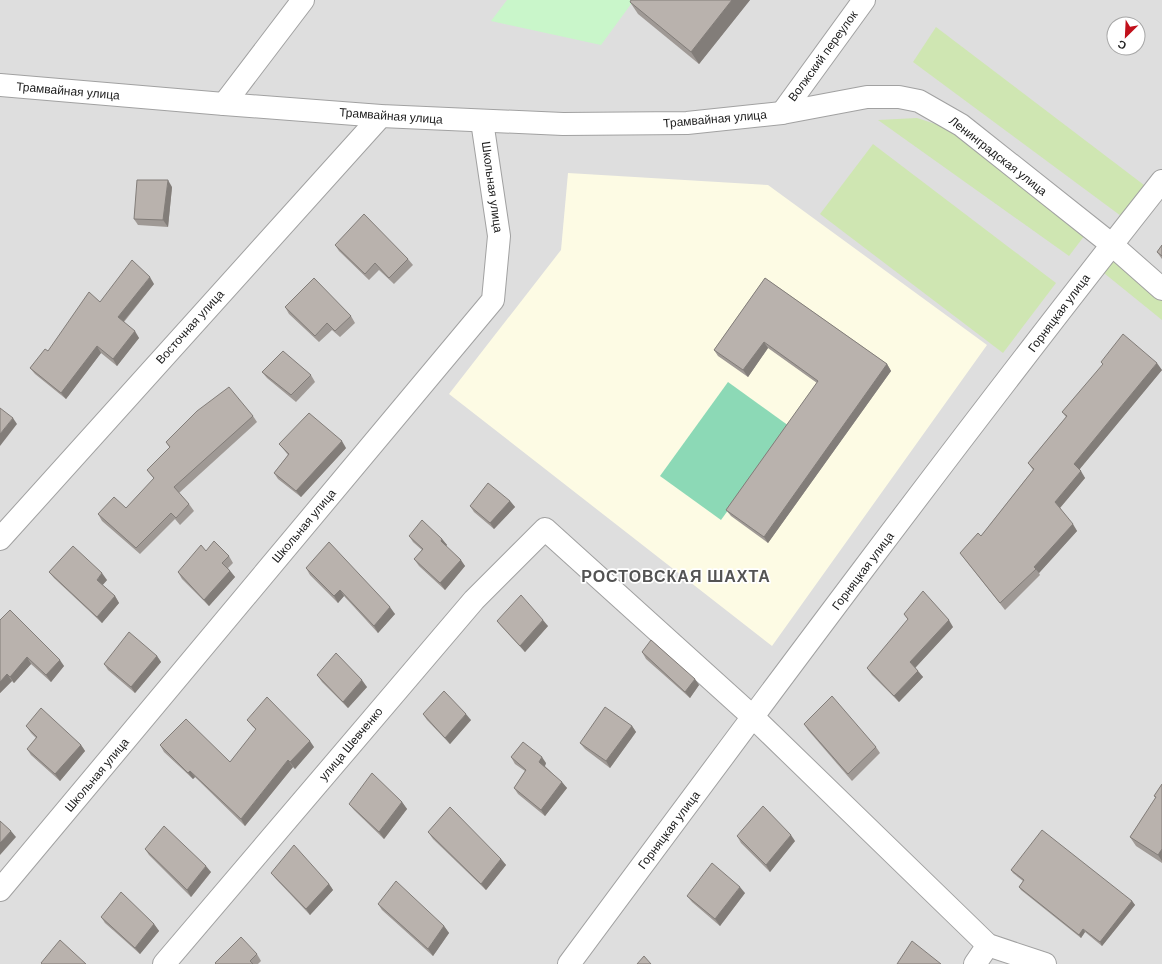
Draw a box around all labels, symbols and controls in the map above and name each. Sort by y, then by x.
street label: Волжский переулок [785,7,862,105]
north arrow [1106,16,1146,56]
text: С [1115,37,1128,53]
street label: Трамвайная улица [16,79,121,104]
street label: Трамвайная улица [339,104,444,128]
street label: Трамвайная улица [663,106,768,131]
street label: Ленинградская улица [946,113,1050,199]
street label: Школьная улица [478,140,506,234]
street label: Горняцкая улица [1024,270,1094,355]
street label: Восточная улица [152,286,228,368]
street label: Школьная улица [268,485,340,566]
street label: Горняцкая улица [828,528,898,613]
district label: РОСТОВСКАЯ ШАХТА [581,566,771,587]
street label: улица Шевченко [316,704,387,784]
street label: Школьная улица [61,734,133,815]
street label: Горняцкая улица [634,787,704,872]

